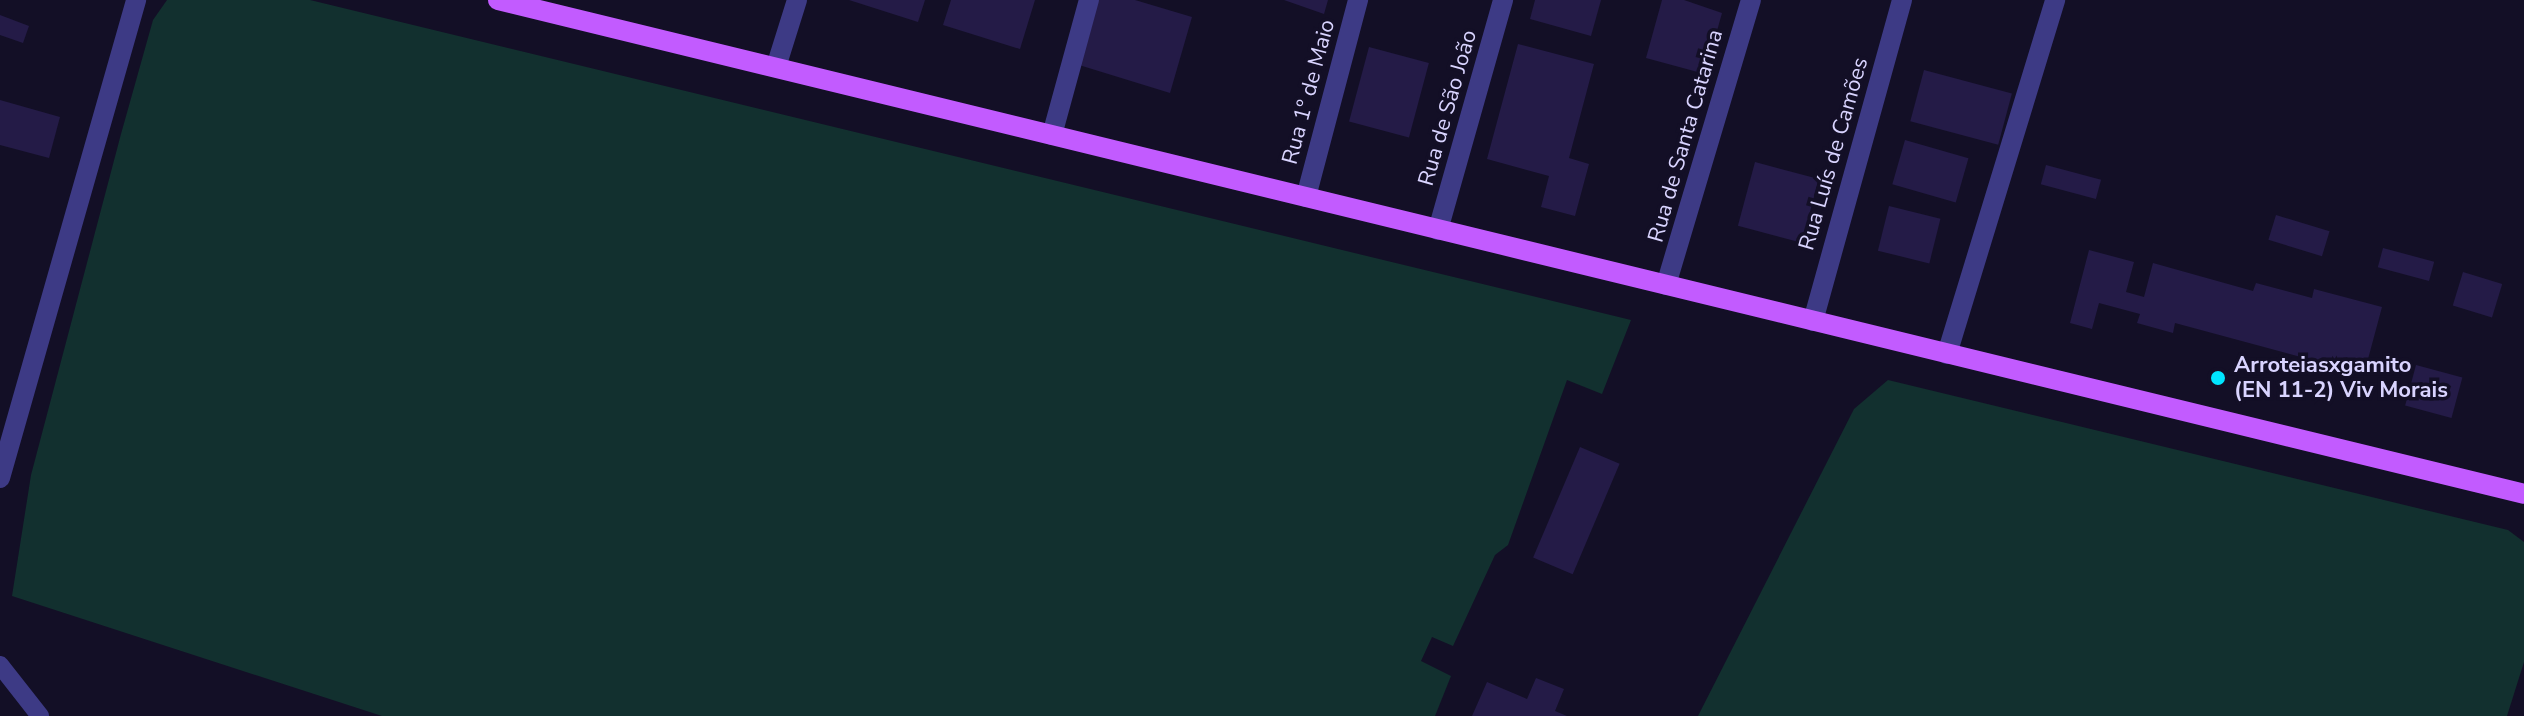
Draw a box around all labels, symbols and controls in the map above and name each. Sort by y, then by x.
street label: Rua 1º de Maio [1277,17,1341,167]
street label: Rua de São João [1413,27,1483,189]
street label: Rua de Santa Catarina [1643,27,1729,245]
street label: Rua Luís de Camões [1794,55,1874,253]
place label: Arroteiasxgamito (EN 11-2) Viv Morais [2234,352,2448,404]
marker: Arroteiasxgamito (EN 11-2) Viv Morais [2209,369,2227,387]

